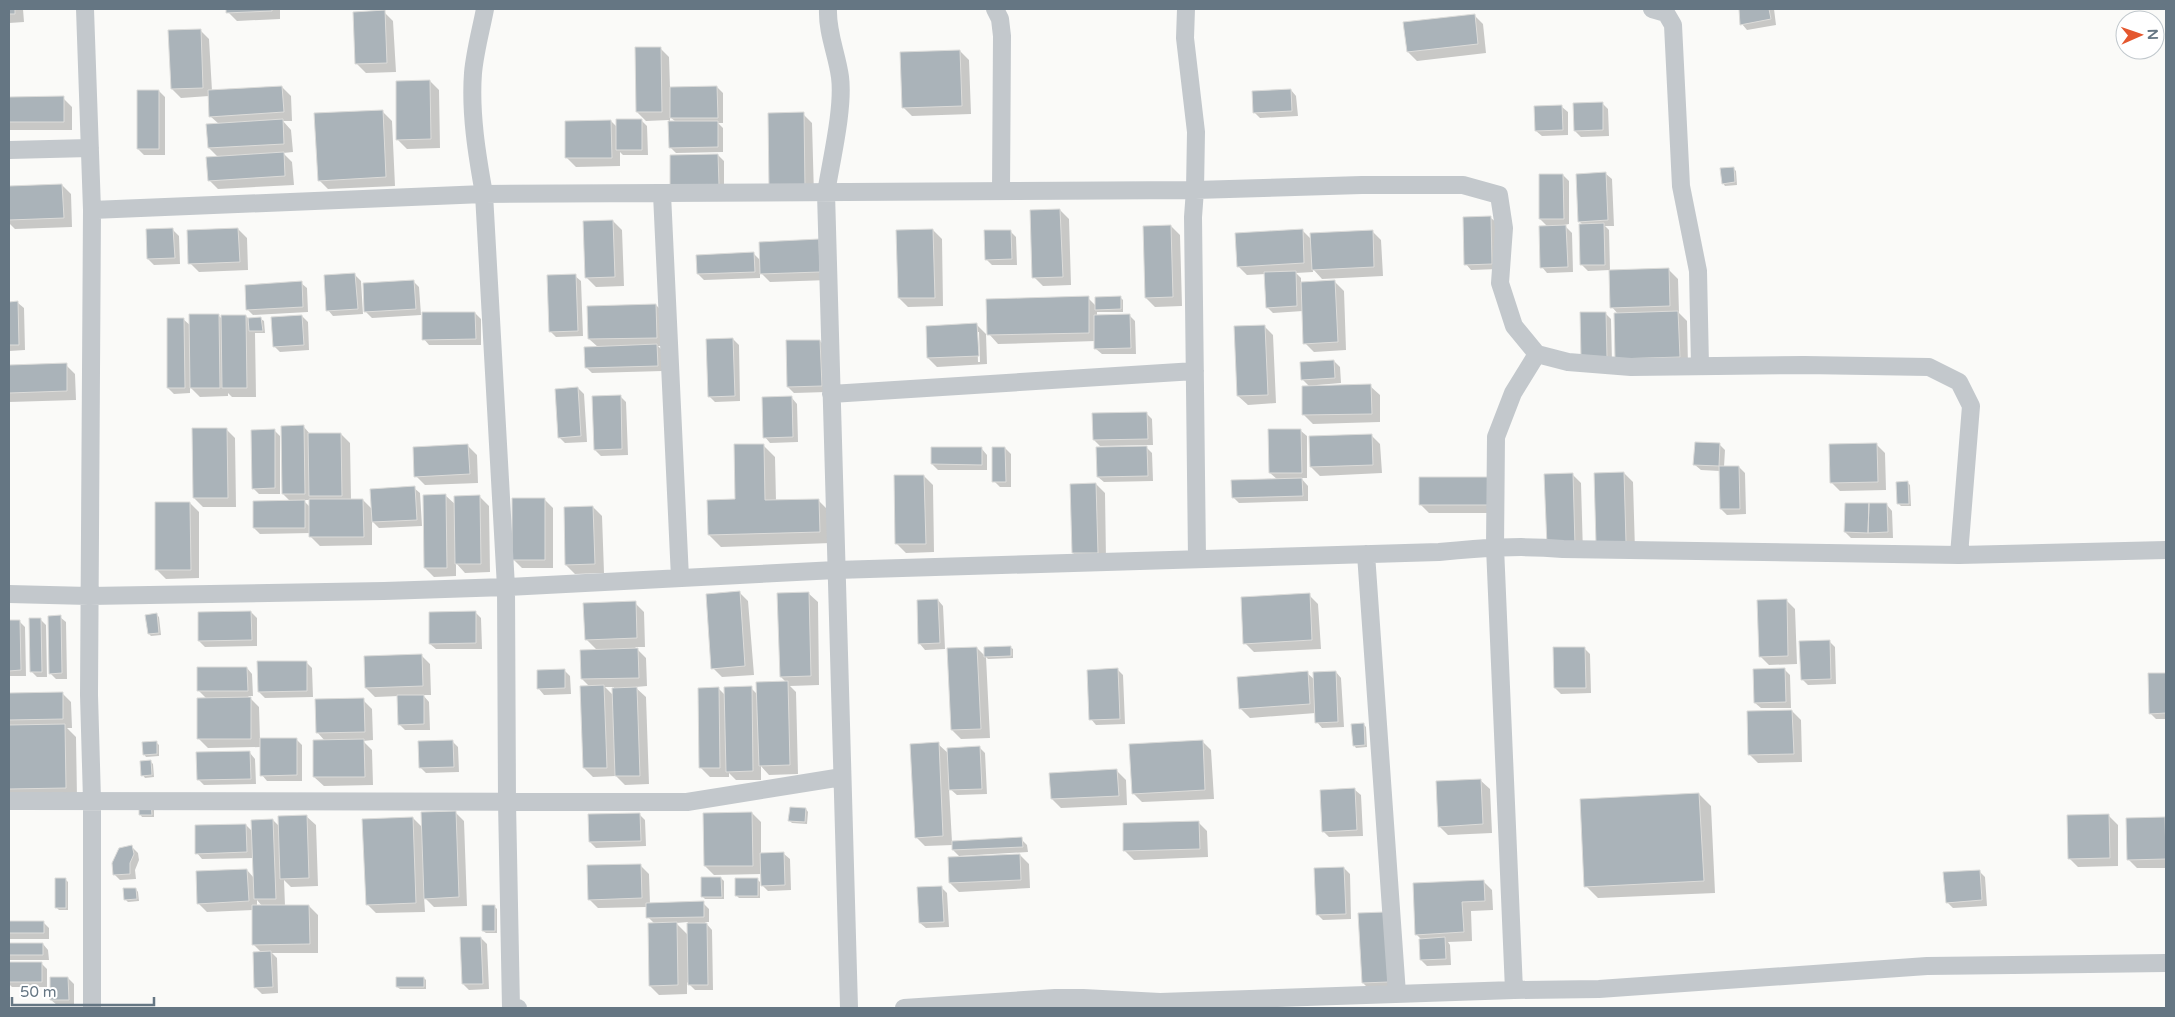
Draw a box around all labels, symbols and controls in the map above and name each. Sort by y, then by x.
north arrow [2115,10,2165,60]
text: N [2144,29,2161,40]
scale bar [12,974,155,1006]
text: 50 m [20,983,57,1001]

